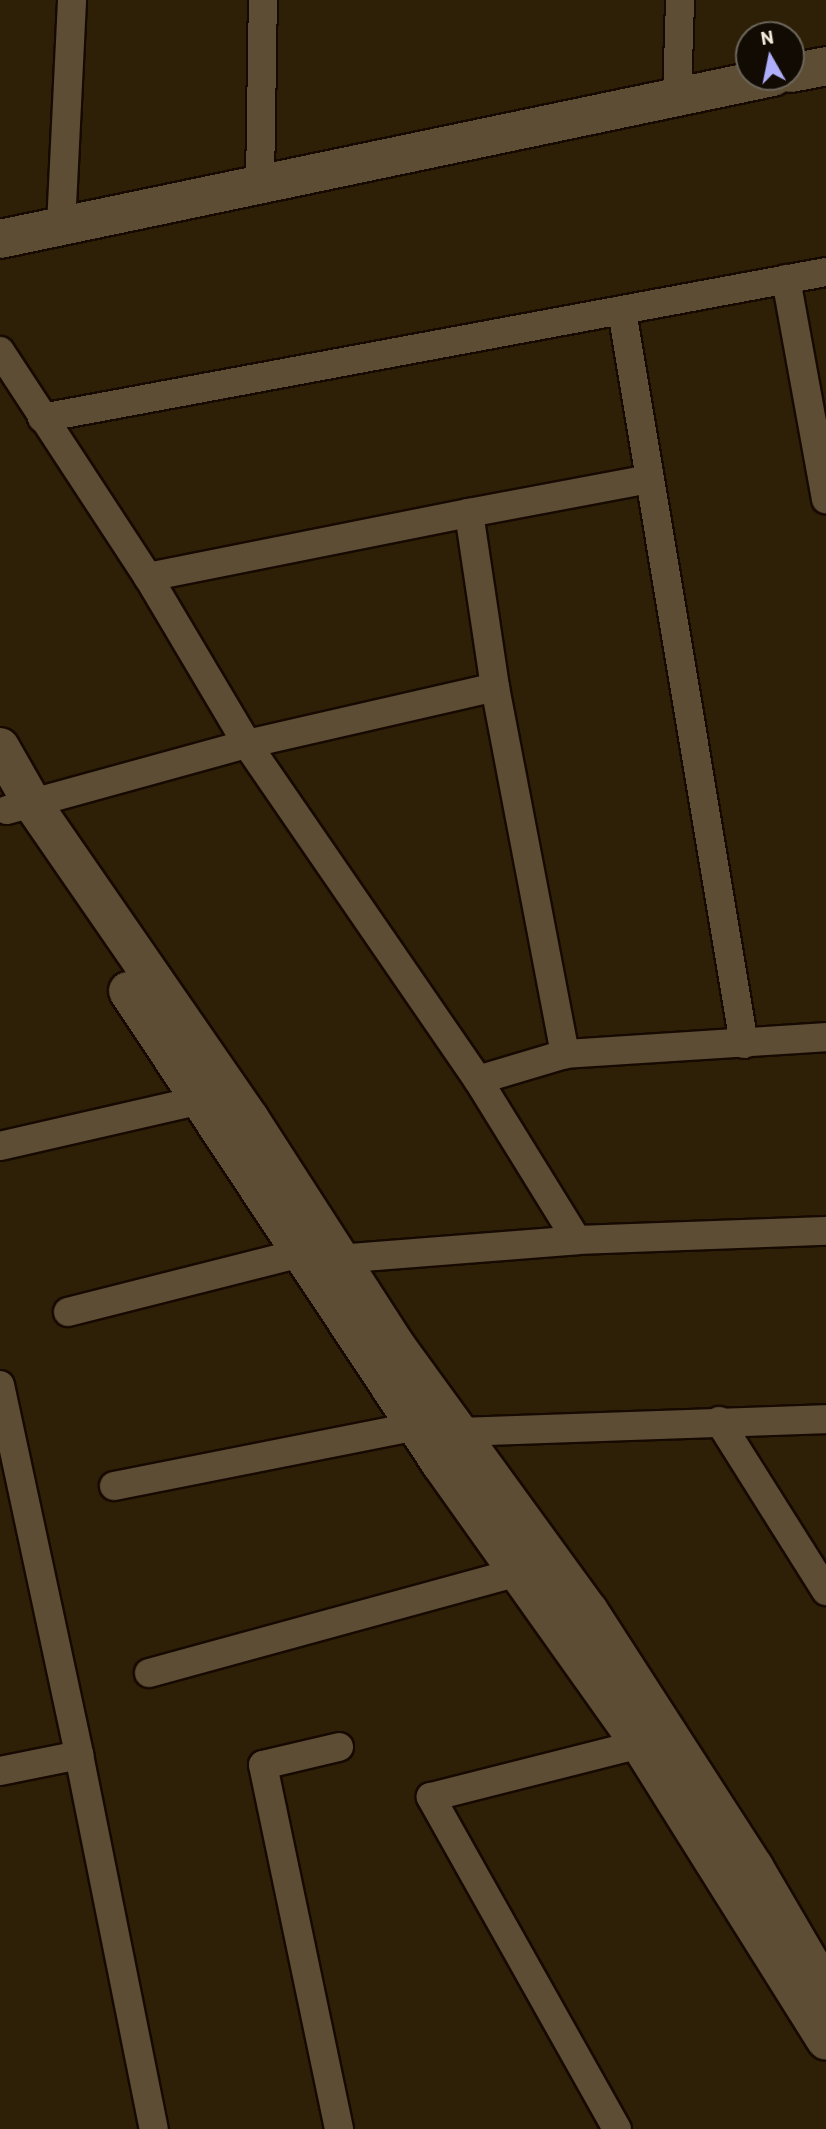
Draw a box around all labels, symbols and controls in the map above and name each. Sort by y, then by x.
north arrow [735,21,805,91]
text: N [759,24,775,49]

